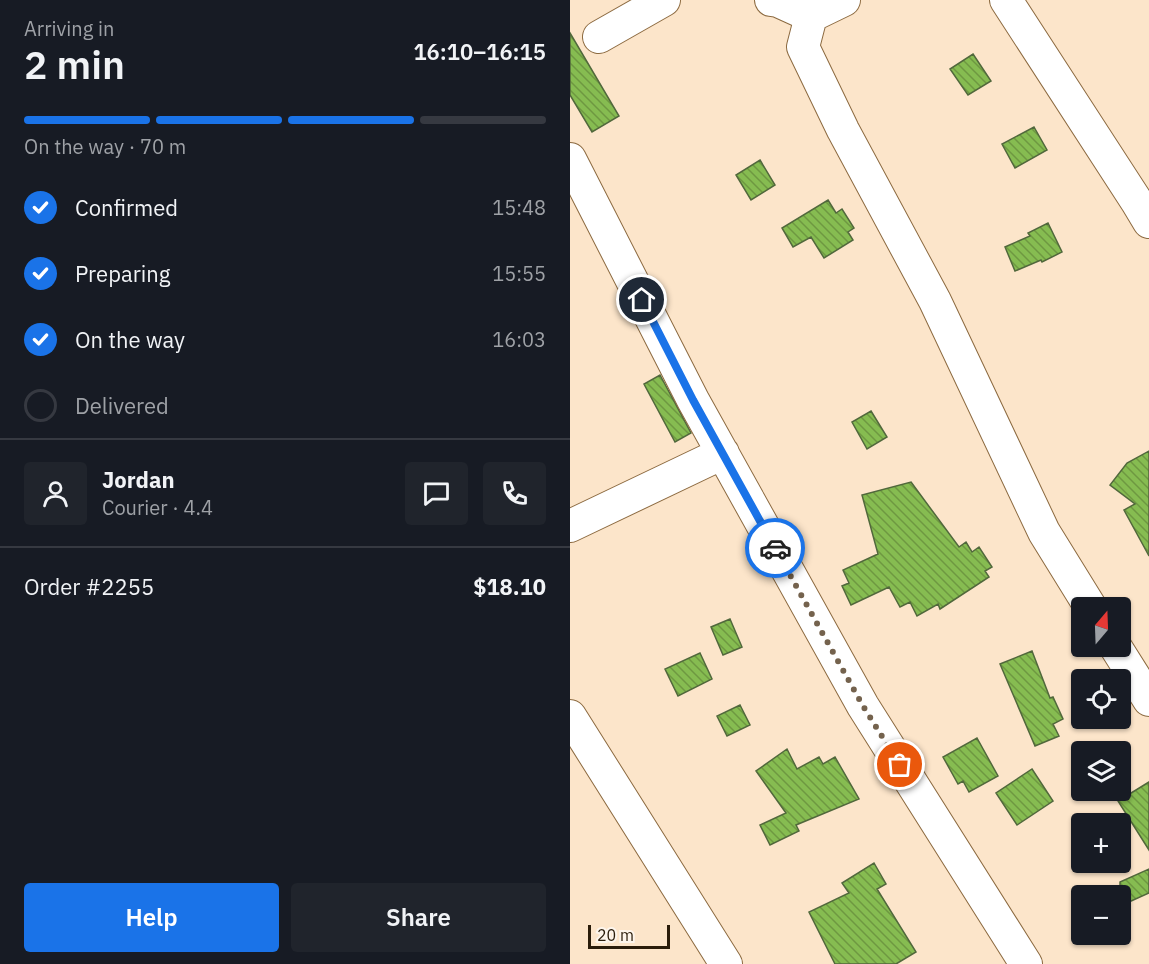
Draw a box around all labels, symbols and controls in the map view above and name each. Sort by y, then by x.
text: Arriving in [24,15,114,42]
text: 16:10–16:15 [413,37,546,66]
text: 2 min [24,39,125,90]
text: On the way · 70 m [24,133,186,160]
icon: check [24,191,57,224]
text: Confirmed [75,193,178,222]
text: 15:48 [492,194,546,221]
icon: check [24,257,57,290]
text: Preparing [75,259,170,288]
text: 15:55 [492,260,546,287]
pin [616,274,667,325]
icon: home [625,283,658,316]
icon: check [24,323,57,356]
text: On the way [75,325,185,354]
text: 16:03 [492,326,546,353]
text: Delivered [75,391,169,420]
button: person [24,462,87,525]
button: chat [405,462,468,525]
button: phone [483,462,546,525]
text: Jordan [102,465,175,494]
text: Courier · 4.4 [102,494,213,521]
courier [745,518,805,578]
icon: car [759,532,792,565]
text: Order #2255 [24,572,154,601]
text: $18.10 [473,572,546,601]
north arrow [1071,597,1131,657]
map controls [1071,597,1131,945]
button: locate [1071,669,1131,729]
pin [874,739,925,790]
button: layers [1071,741,1131,801]
icon: bag [883,748,916,781]
button: + [1071,813,1131,873]
button: Help [24,883,279,952]
button: Share [291,883,546,952]
button: − [1071,885,1131,945]
scale bar [588,922,670,950]
text: 20 m [597,925,634,945]

